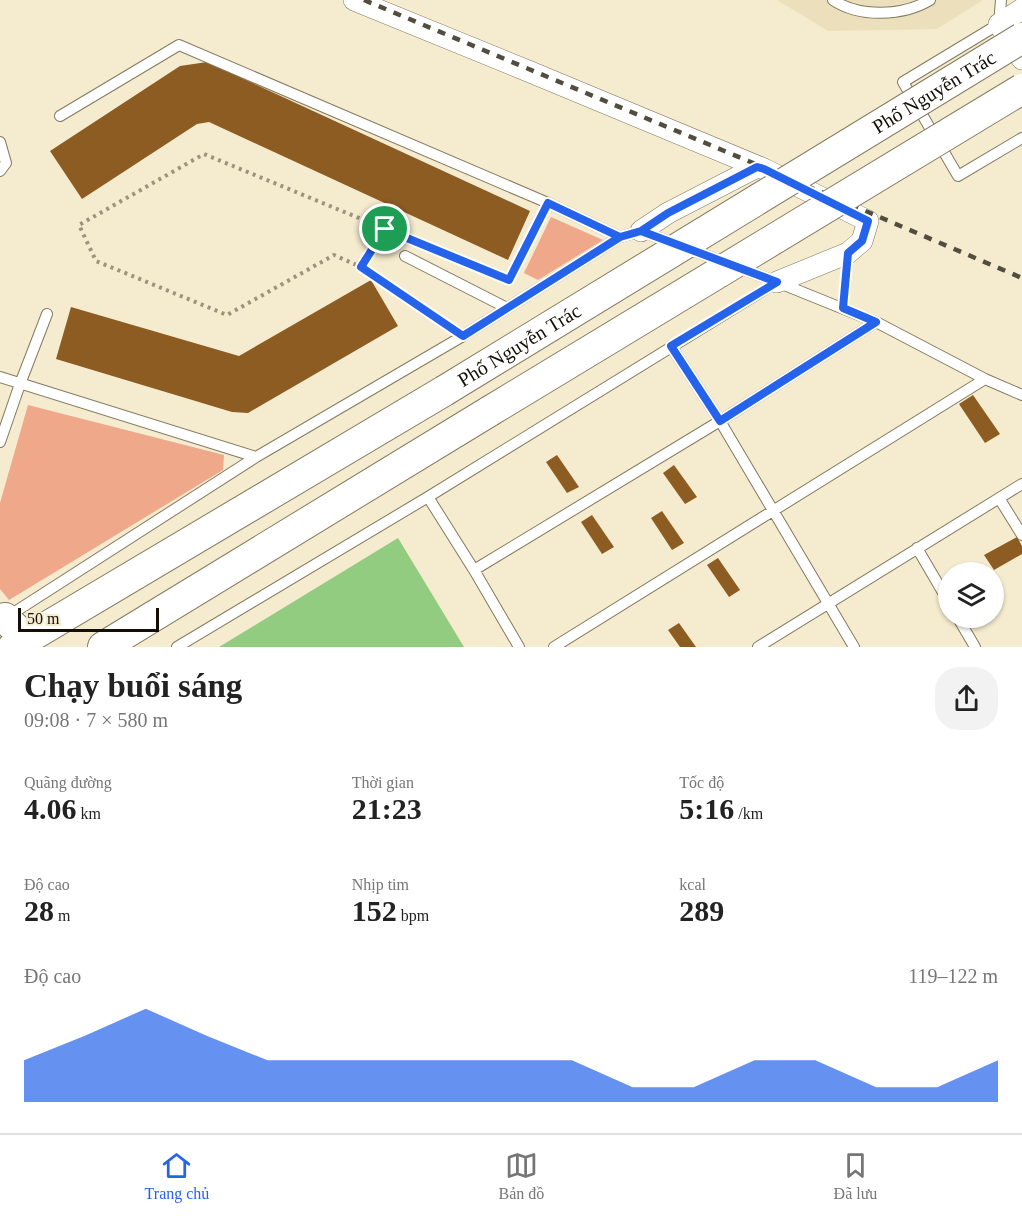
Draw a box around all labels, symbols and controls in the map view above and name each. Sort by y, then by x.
street label: Phố Nguyễn Trác [868,46,999,138]
pin [359,203,410,254]
icon: arrive [368,212,401,245]
street label: Phố Nguyễn Trác [454,299,585,391]
map controls [938,562,1004,628]
button: layers [938,562,1004,628]
scale bar [18,605,159,632]
text: 50 m [27,610,59,627]
button: share [935,667,998,730]
text: Chạy buổi sáng [24,668,242,704]
text: 09:08 · 7 × 580 m [24,709,168,731]
text: Quãng đường [24,774,112,791]
text: Thời gian [352,774,414,791]
text: Tốc độ [679,774,724,791]
text: 4.06 [24,792,77,825]
text: 21:23 [352,792,422,825]
text: 5:16 [679,792,734,825]
text: km [77,805,101,822]
text: /km [734,805,763,822]
text: Độ cao [24,876,70,893]
text: Nhịp tim [352,876,409,893]
text: kcal [679,876,706,893]
text: 28 [24,894,54,927]
text: 152 [352,894,397,927]
text: 289 [679,894,724,927]
text: m [54,907,70,924]
text: bpm [397,907,429,924]
text: Độ cao [24,965,81,987]
text: 119–122 m [908,965,998,987]
tab: Trang chủ [145,1149,209,1203]
tab: Bản đồ [499,1149,544,1203]
tab: Đã lưu [834,1149,877,1203]

